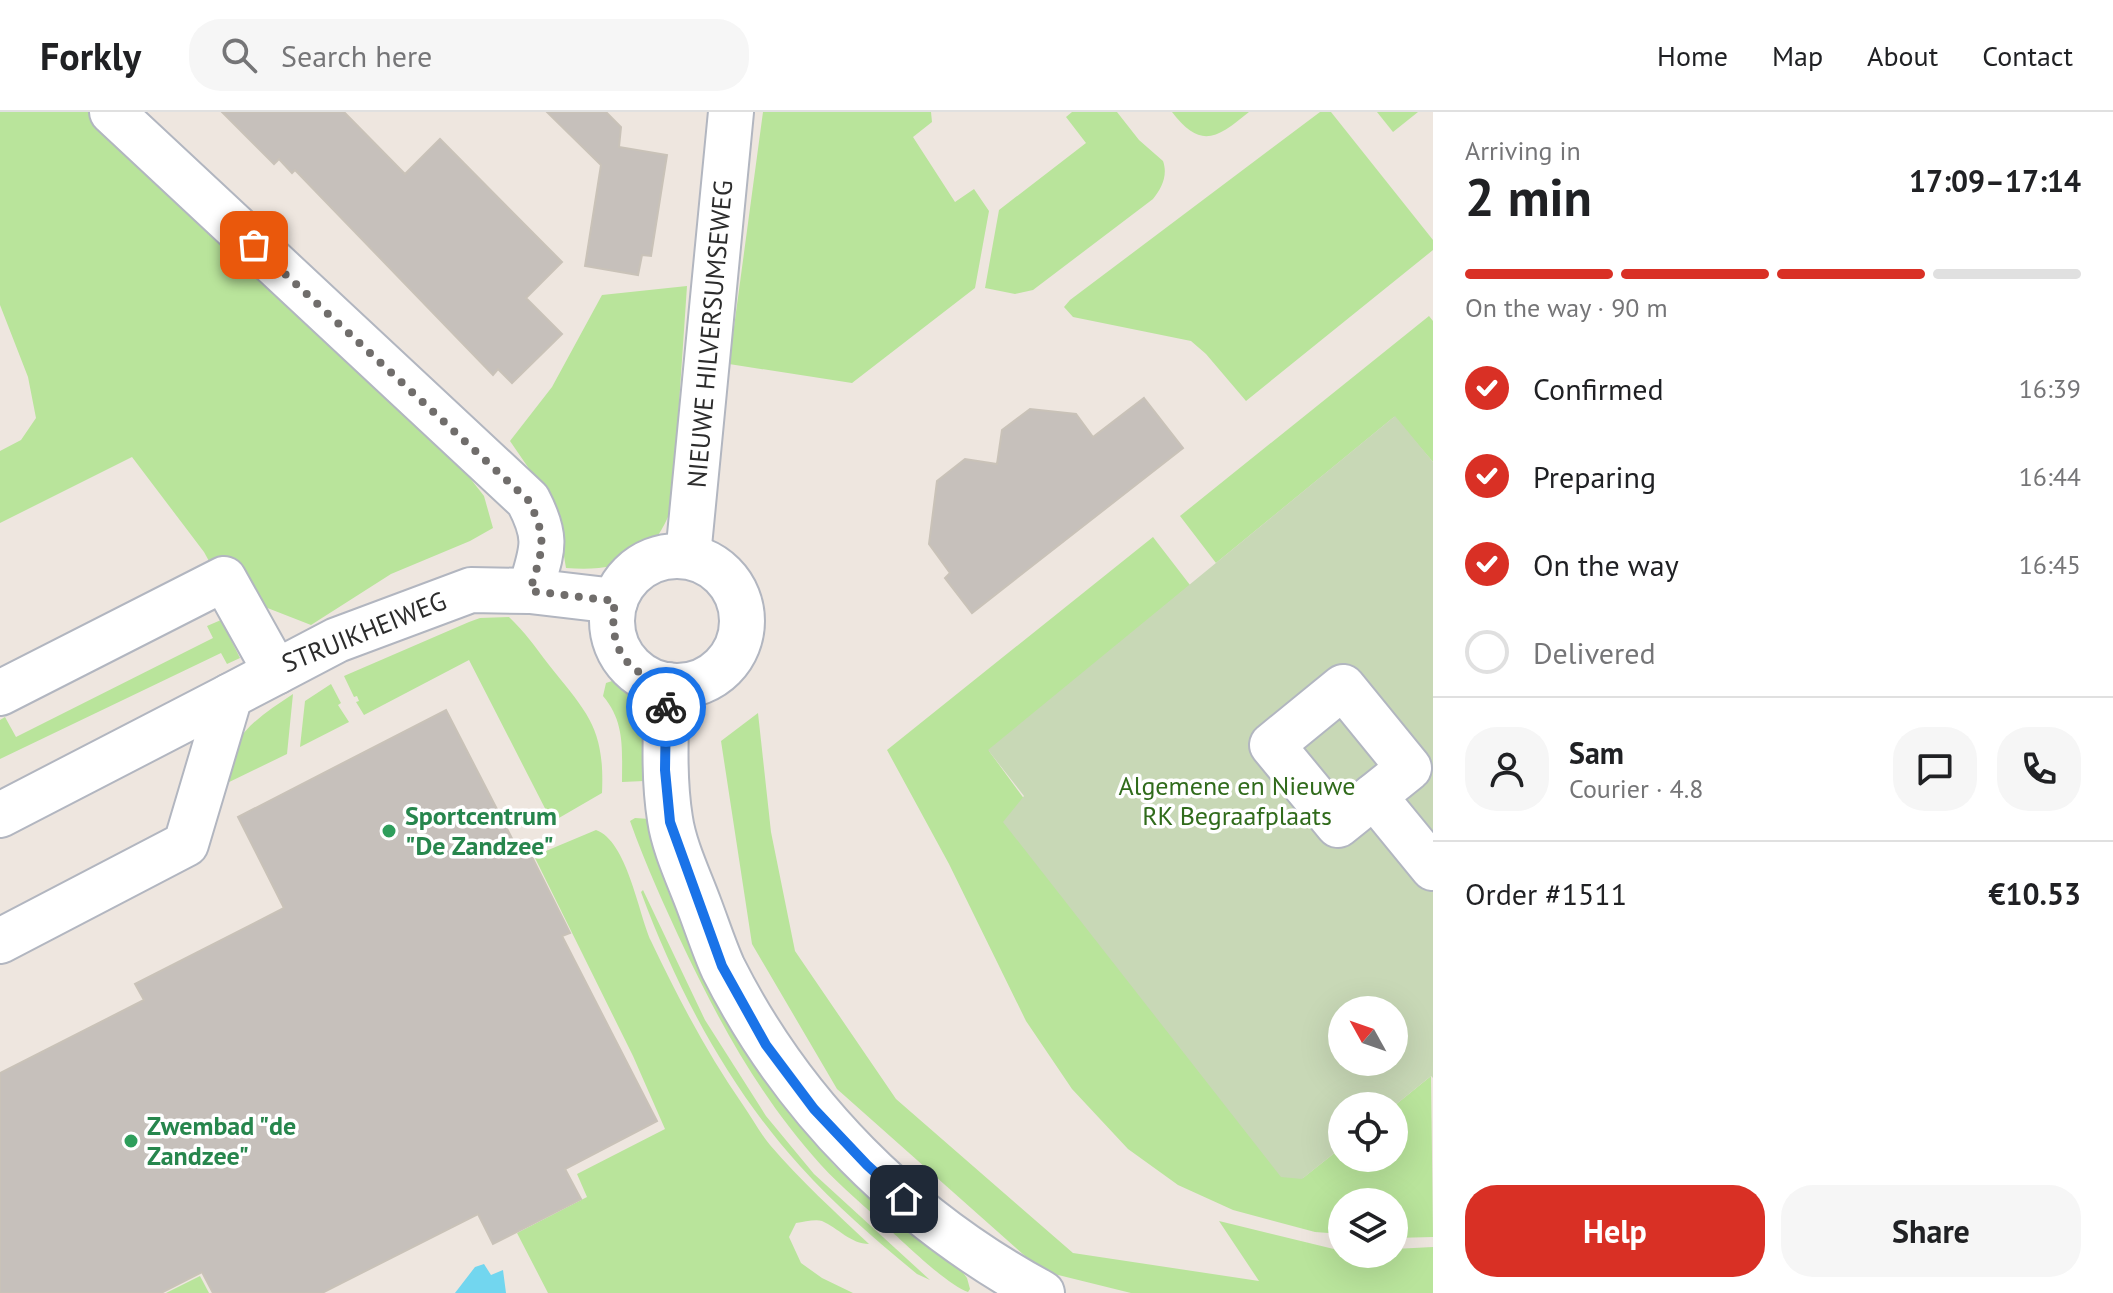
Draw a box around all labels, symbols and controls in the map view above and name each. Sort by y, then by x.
search box [189,19,749,91]
text: Forkly [40,31,141,80]
icon: search [217,33,261,77]
text: Search here [281,36,432,75]
text: Home [1657,37,1728,74]
text: Map [1772,37,1823,74]
text: About [1867,37,1938,74]
text: Contact [1982,37,2073,74]
text: Arriving in [1465,134,1581,167]
text: 17:09–17:14 [1909,161,2081,200]
text: 2 min [1465,163,1592,230]
street label: NIEUWE HILVERSUMSEWEG [680,179,739,489]
pin [220,211,288,279]
icon: bag [232,223,276,267]
text: On the way · 90 m [1465,291,1668,324]
icon: check [1465,366,1509,410]
text: Confirmed [1533,369,1664,408]
text: 16:39 [2019,372,2081,405]
icon: check [1465,454,1509,498]
text: Preparing [1533,457,1656,496]
text: 16:44 [2019,460,2081,493]
icon: check [1465,542,1509,586]
text: On the way [1533,545,1679,584]
text: 16:45 [2019,548,2081,581]
street label: STRUIKHEIWEG [277,584,451,680]
text: Delivered [1533,633,1656,672]
courier [626,667,706,747]
icon: bike [644,685,688,729]
button: person [1465,727,1549,811]
button: chat [1893,727,1977,811]
button: phone [1997,727,2081,811]
text: Sam [1569,733,1624,772]
park label: Algemene en Nieuwe RK Begraafplaats [1119,769,1355,832]
text: Courier · 4.8 [1569,772,1703,805]
place label: Sportcentrum "De Zandzee" [405,799,557,862]
marker: Sportcentrum "De Zandzee" [380,822,398,840]
text: Order #1511 [1465,874,1627,913]
text: €10.53 [1989,874,2081,913]
north arrow [1328,996,1408,1076]
map controls [1328,996,1408,1268]
button: locate [1328,1092,1408,1172]
place label: Zwembad "de Zandzee" [147,1109,296,1172]
marker: Zwembad "de Zandzee" [122,1132,140,1150]
pin [870,1165,938,1233]
icon: home [882,1177,926,1221]
button: Help [1465,1185,1765,1277]
button: Share [1781,1185,2081,1277]
button: layers [1328,1188,1408,1268]

